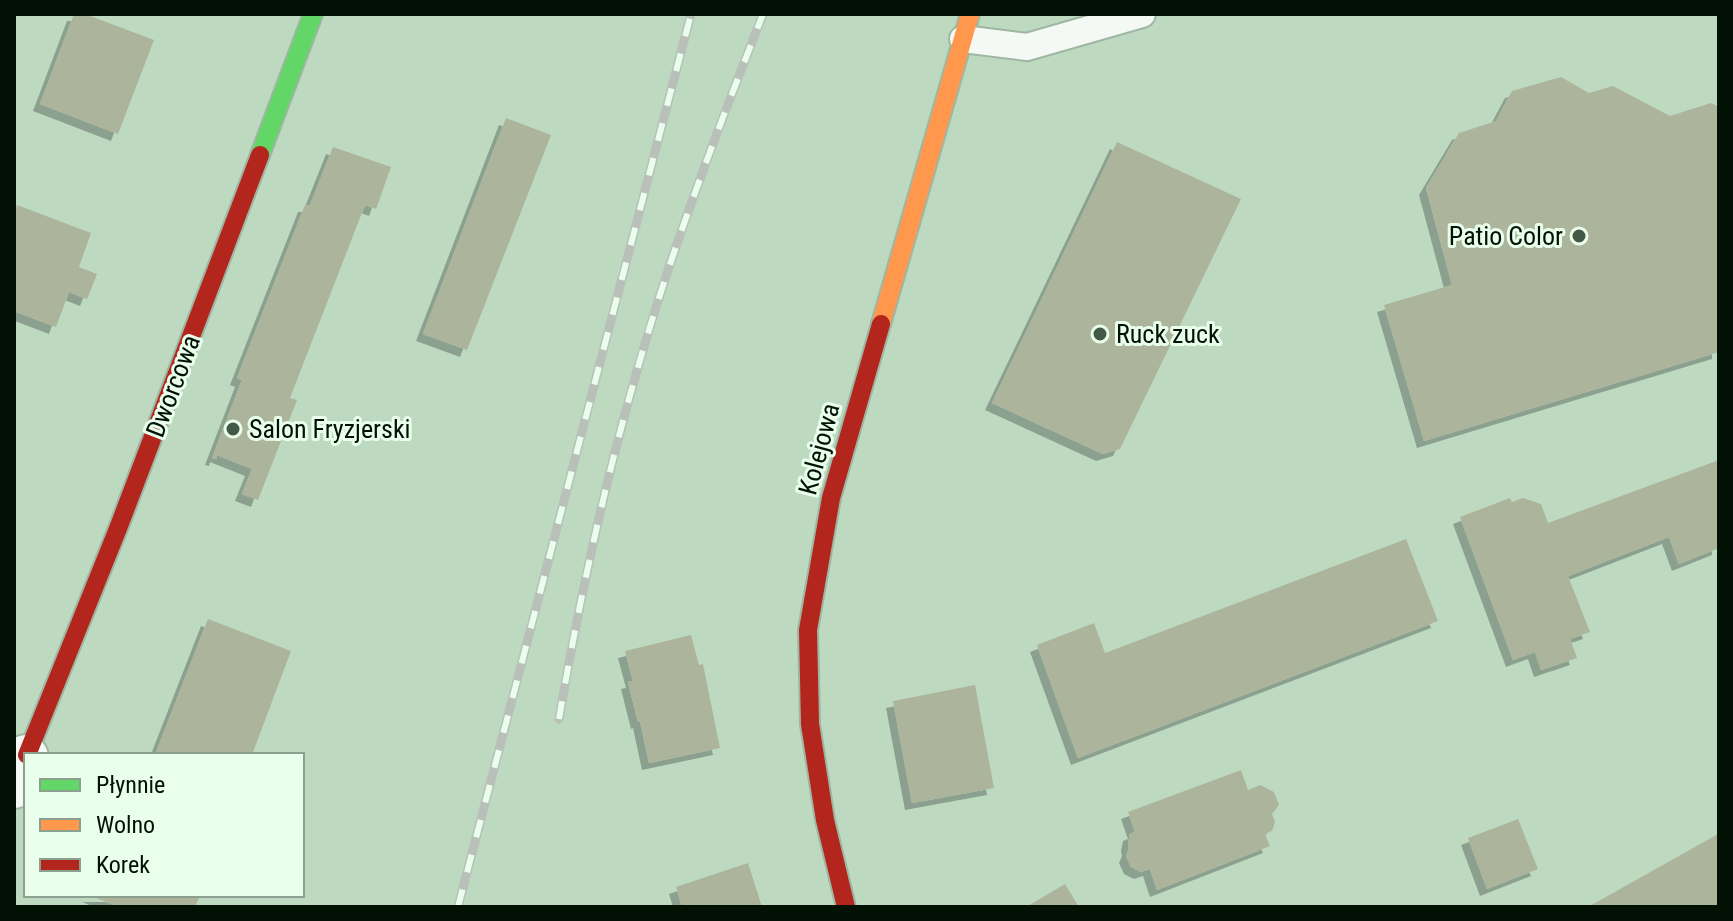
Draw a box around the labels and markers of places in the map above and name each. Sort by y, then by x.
place label: Patio Color [1449,221,1563,251]
marker: Patio Color [1570,227,1588,245]
place label: Ruck zuck [1116,319,1220,349]
marker: Ruck zuck [1091,325,1109,343]
place label: Salon Fryzjerski [249,414,411,444]
marker: Salon Fryzjerski [224,420,242,438]

